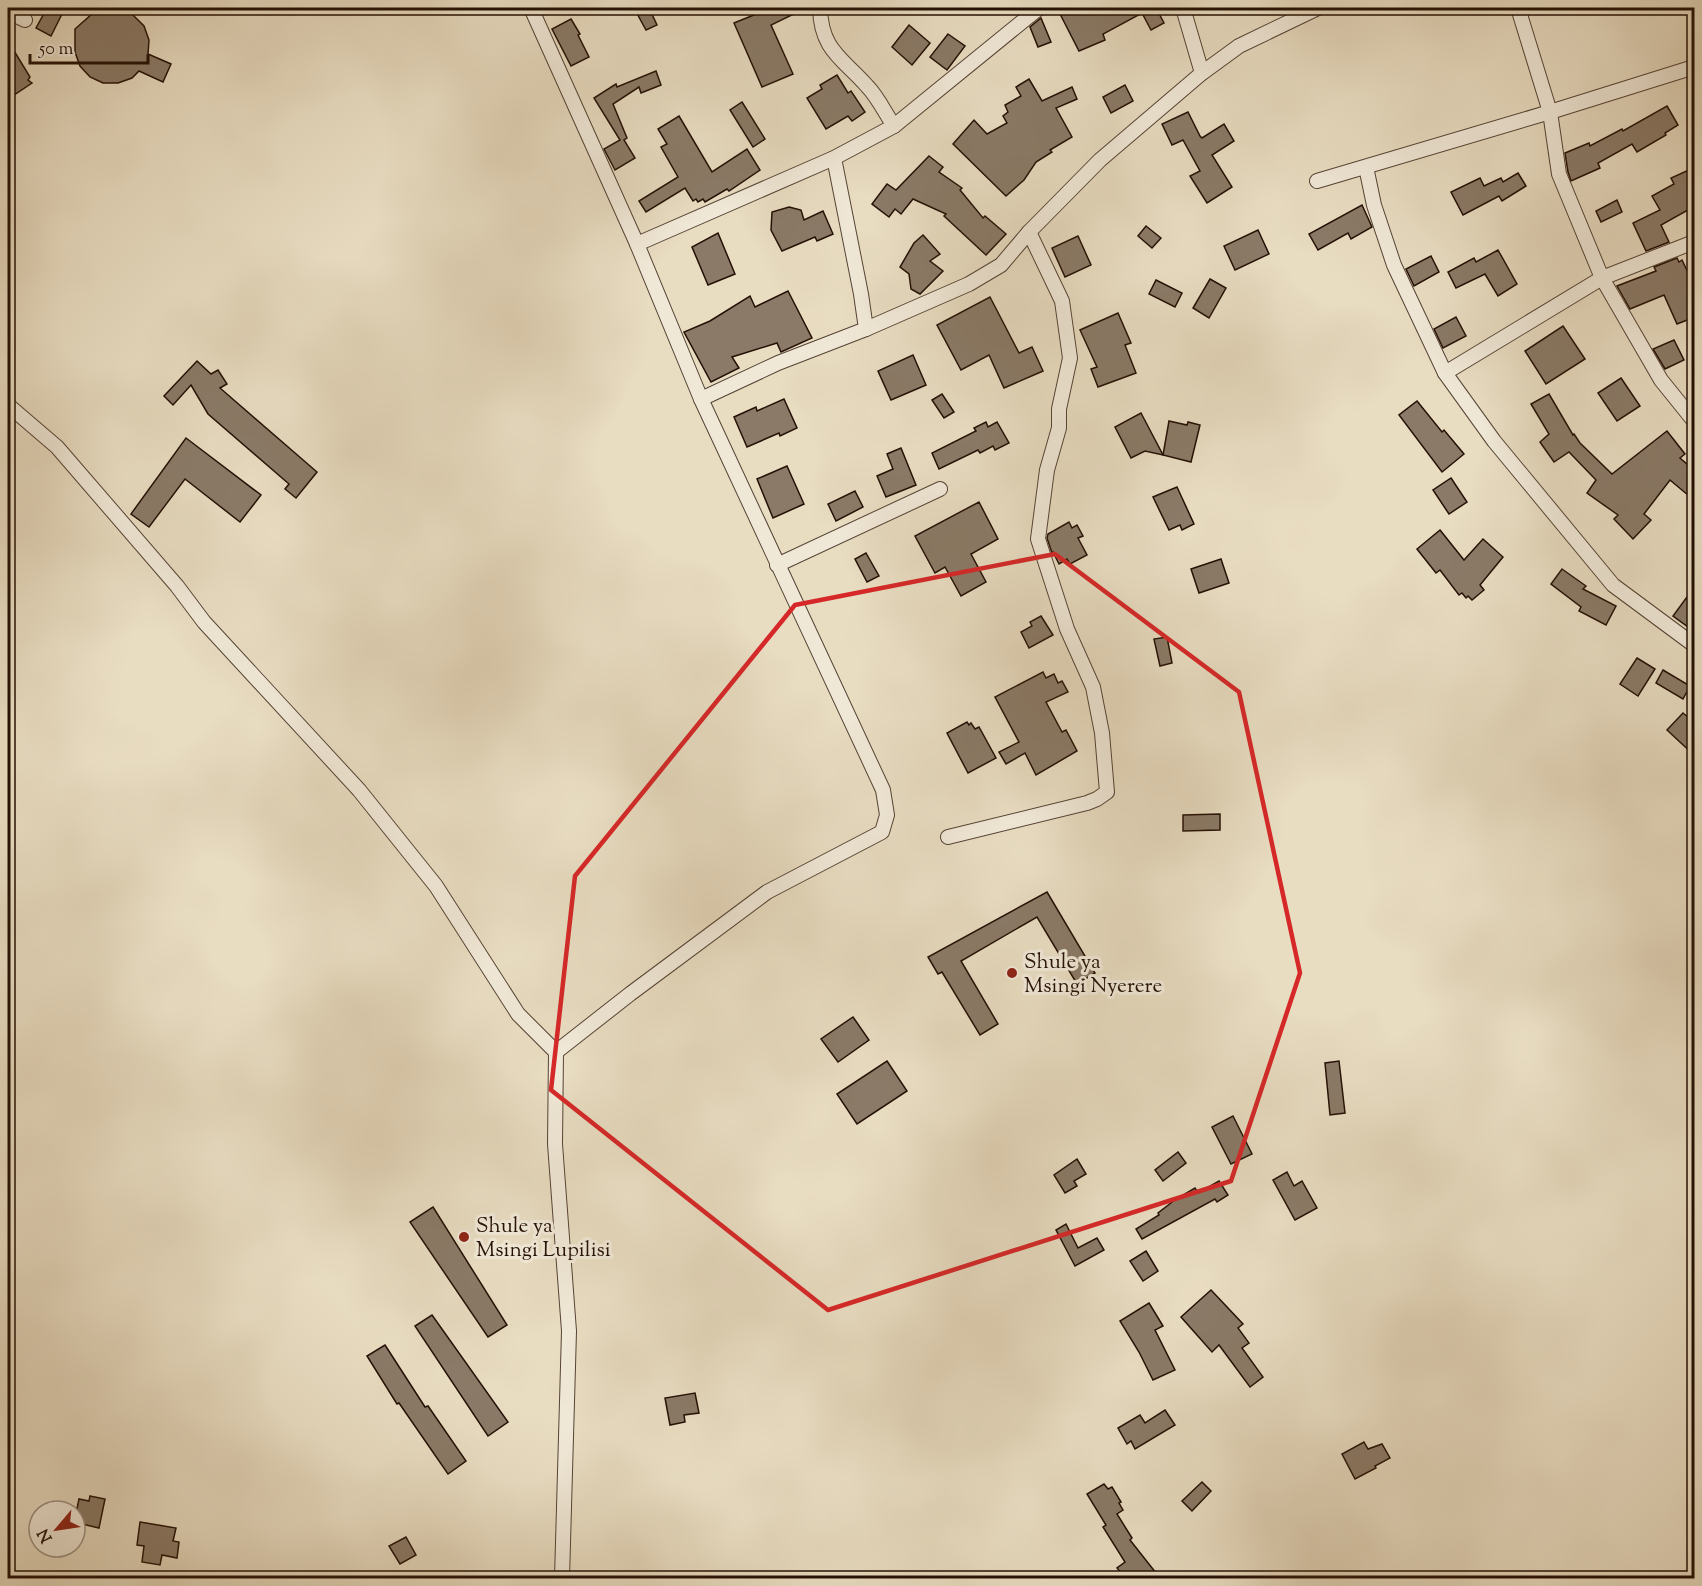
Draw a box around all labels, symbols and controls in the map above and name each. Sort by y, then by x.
scale bar [30,27,148,65]
text: 50 m [38,37,74,63]
place label: Shule ya Msingi Nyerere [1024,948,1162,1002]
marker: Shule ya Msingi Nyerere [1005,966,1019,980]
place label: Shule ya Msingi Lupilisi [476,1212,611,1266]
marker: Shule ya Msingi Lupilisi [457,1230,471,1244]
north arrow [27,1499,87,1559]
text: N [33,1524,59,1546]

